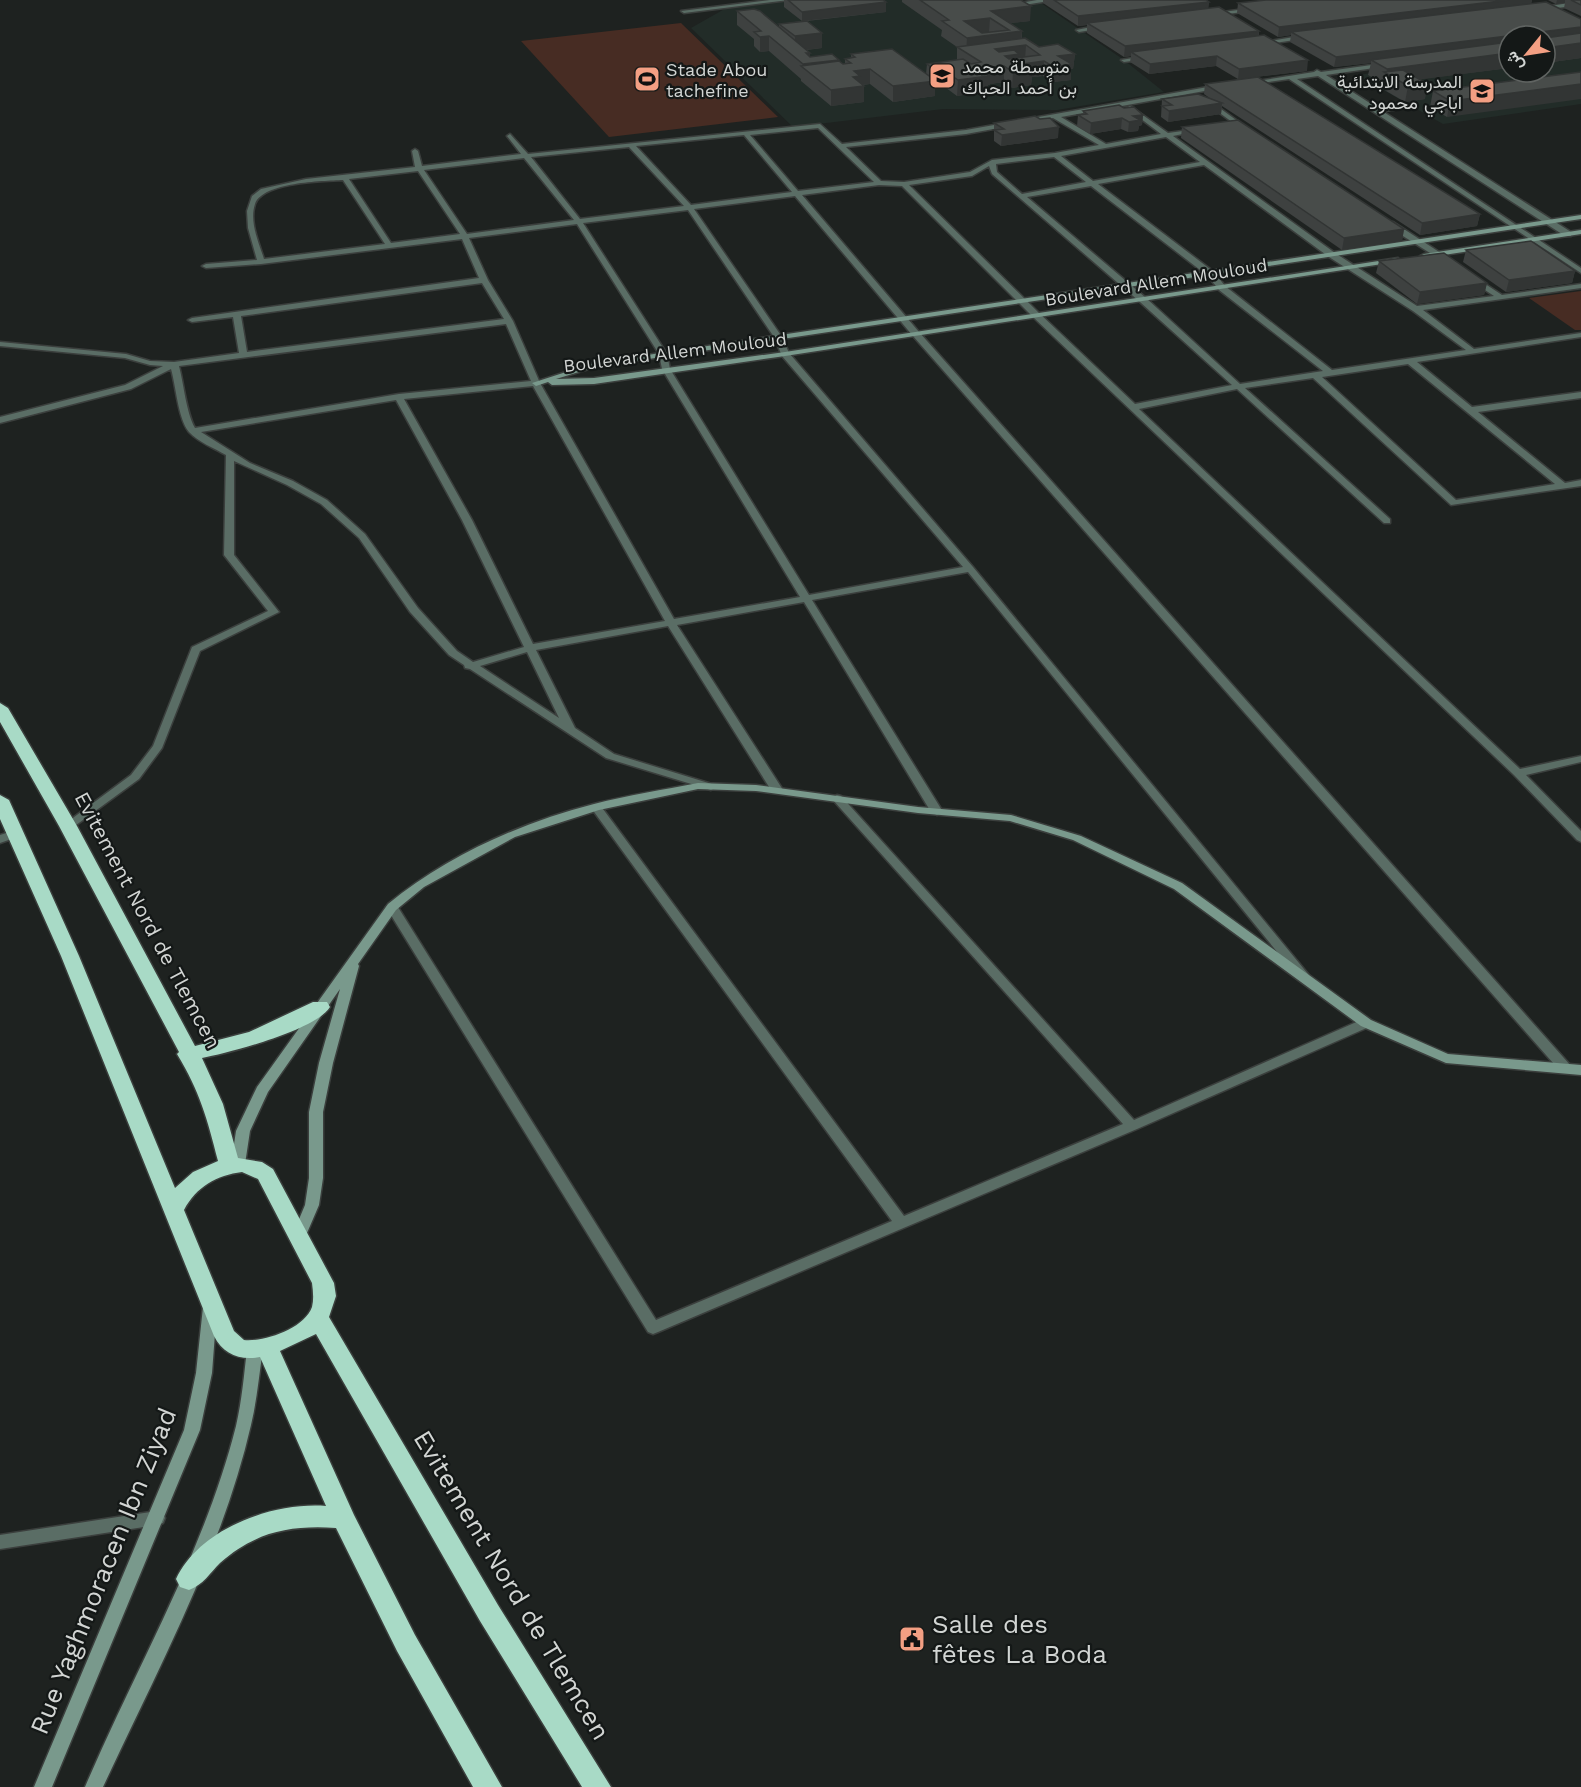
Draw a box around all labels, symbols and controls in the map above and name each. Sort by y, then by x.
north arrow [1497,24,1557,84]
text: ش [1501,48,1527,74]
place label: متوسطة محمد بن أحمد الحباك [962,56,1077,99]
place label: Stade Abou tachefine [666,59,767,101]
school or university icon: متوسطة محمد بن أحمد الحباك [927,61,957,91]
sports icon: Stade Abou tachefine [632,64,662,94]
place label: المدرسة الابتدائية اباجي محمود [1337,71,1462,118]
school or university icon: المدرسة الابتدائية اباجي محمود [1467,76,1497,106]
street label: Boulevard Allem Mouloud [1043,254,1269,310]
street label: Boulevard Allem Mouloud [562,328,788,376]
street label: Evitement Nord de Tlemcen [70,787,226,1053]
street label: Rue Yaghmoracen Ibn Ziyad [24,1404,182,1738]
street label: Evitement Nord de Tlemcen [408,1425,616,1745]
place label: Salle des fêtes La Boda [932,1609,1107,1669]
public building icon: Salle des fêtes La Boda [897,1624,927,1654]

